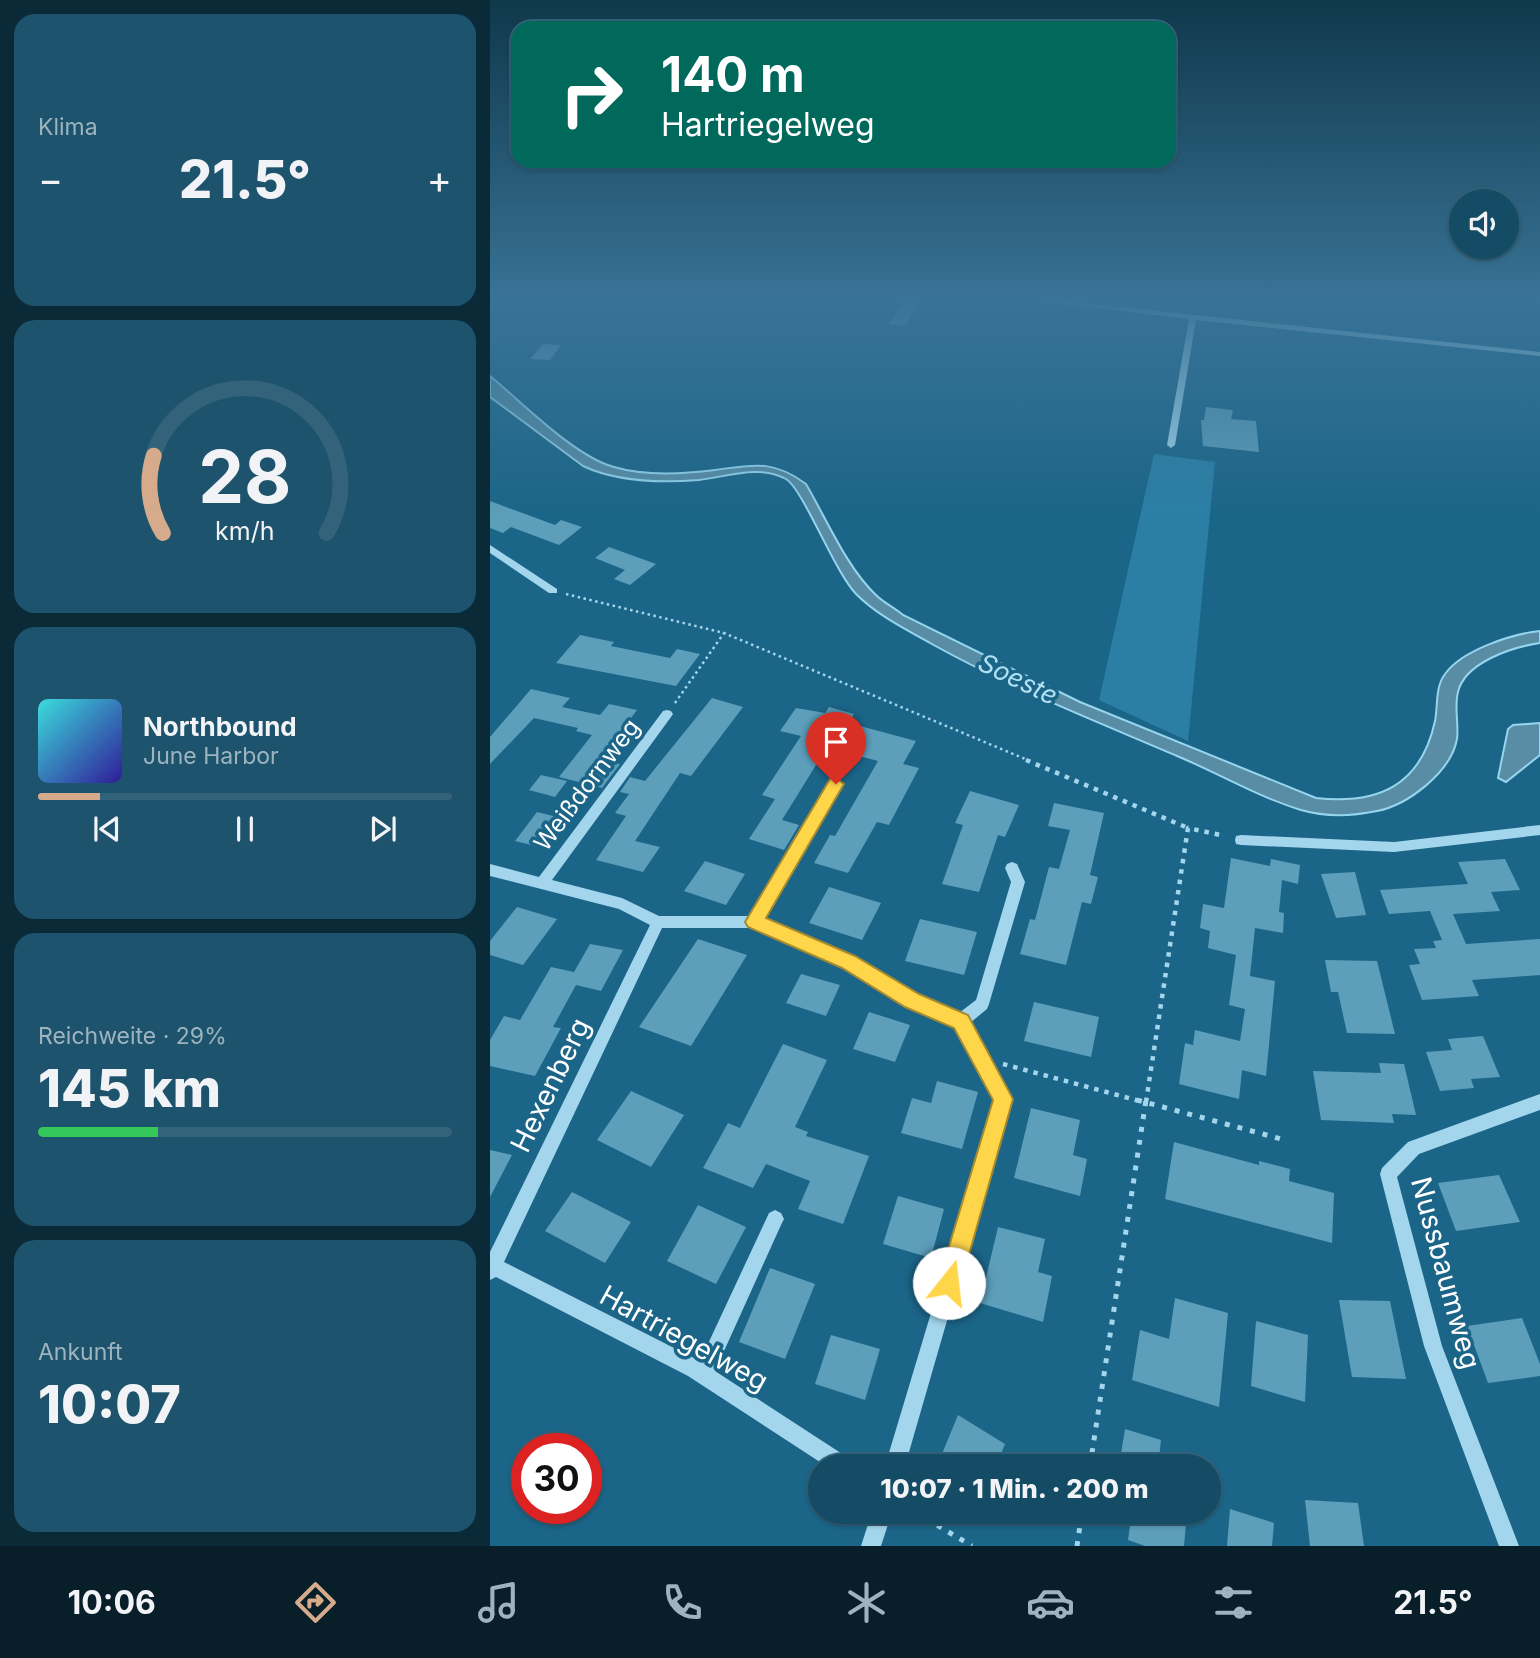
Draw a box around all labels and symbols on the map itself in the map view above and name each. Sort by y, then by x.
water label: Soeste [974,646,1063,711]
pin [806,712,866,784]
street label: Weißdornweg [528,713,646,856]
street label: Hexenberg [503,1012,597,1158]
street label: Nussbaumweg [1404,1173,1488,1373]
position arrow [912,1246,986,1320]
street label: Hartriegelweg [594,1278,774,1398]
speed limit sign: 30 [511,1433,602,1524]

